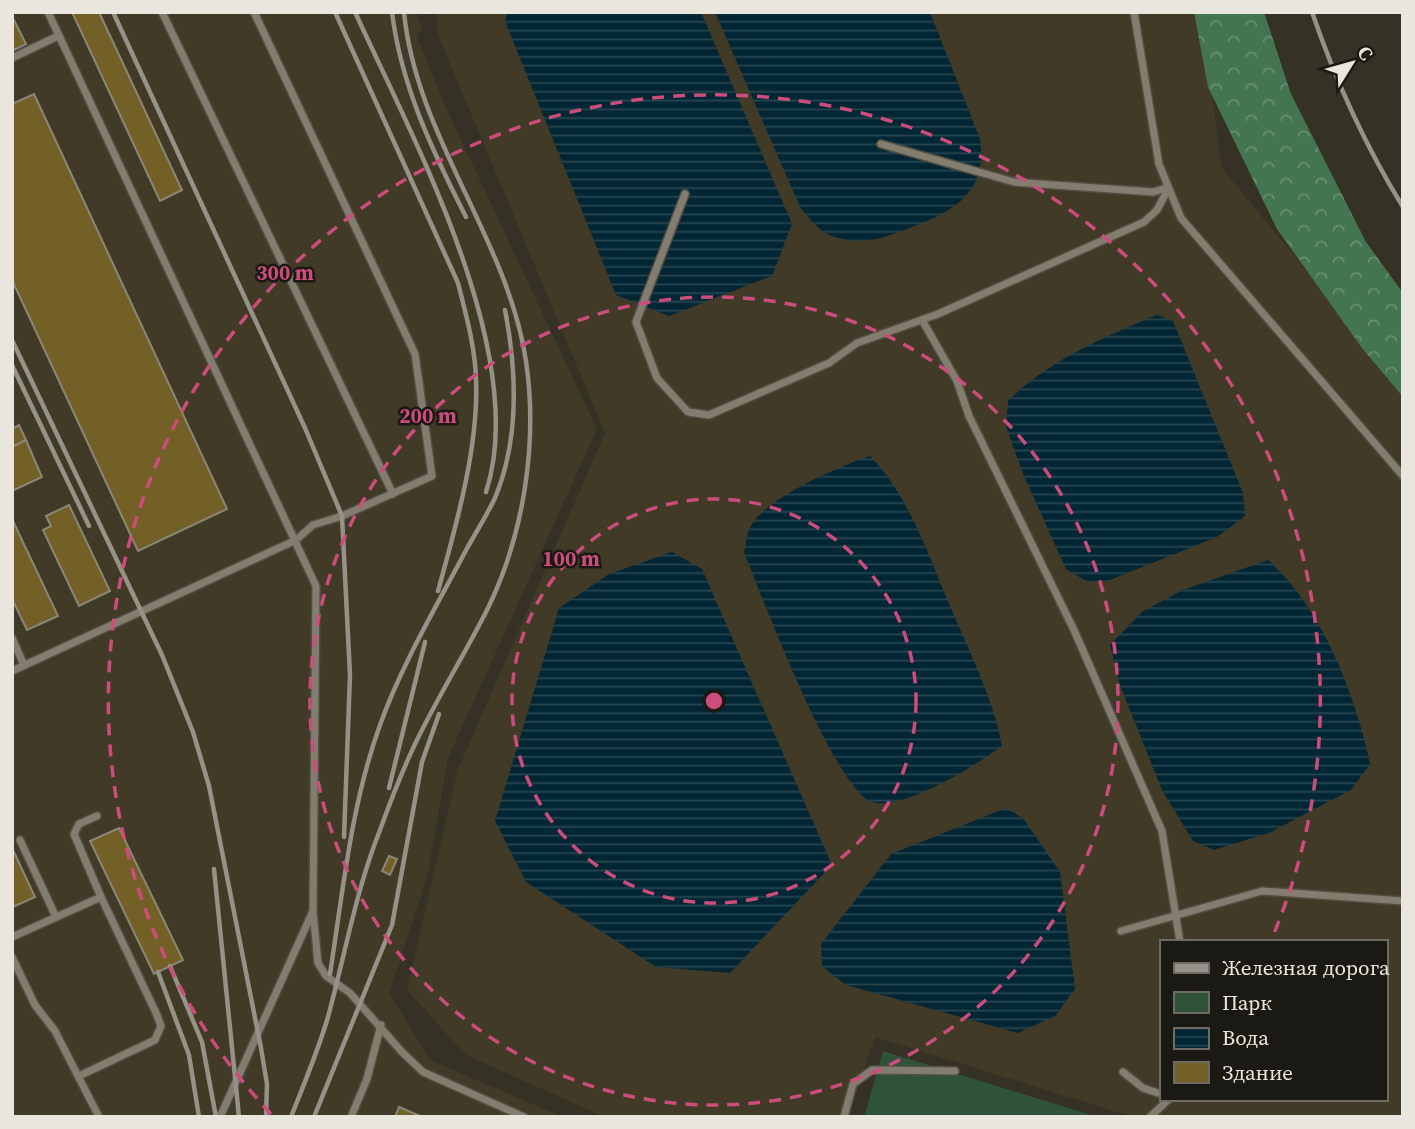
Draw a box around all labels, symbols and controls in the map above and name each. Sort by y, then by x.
north arrow [1317,28,1387,98]
text: С [1352,40,1380,65]
text: 300 m [256,258,314,287]
text: 200 m [399,401,457,430]
text: 100 m [542,544,600,573]
centre of rings [702,689,726,713]
legend [1160,940,1387,1101]
text: Железная дорога [1222,953,1390,982]
text: Парк [1222,988,1272,1017]
text: Вода [1222,1023,1269,1052]
text: Здание [1222,1058,1293,1087]

